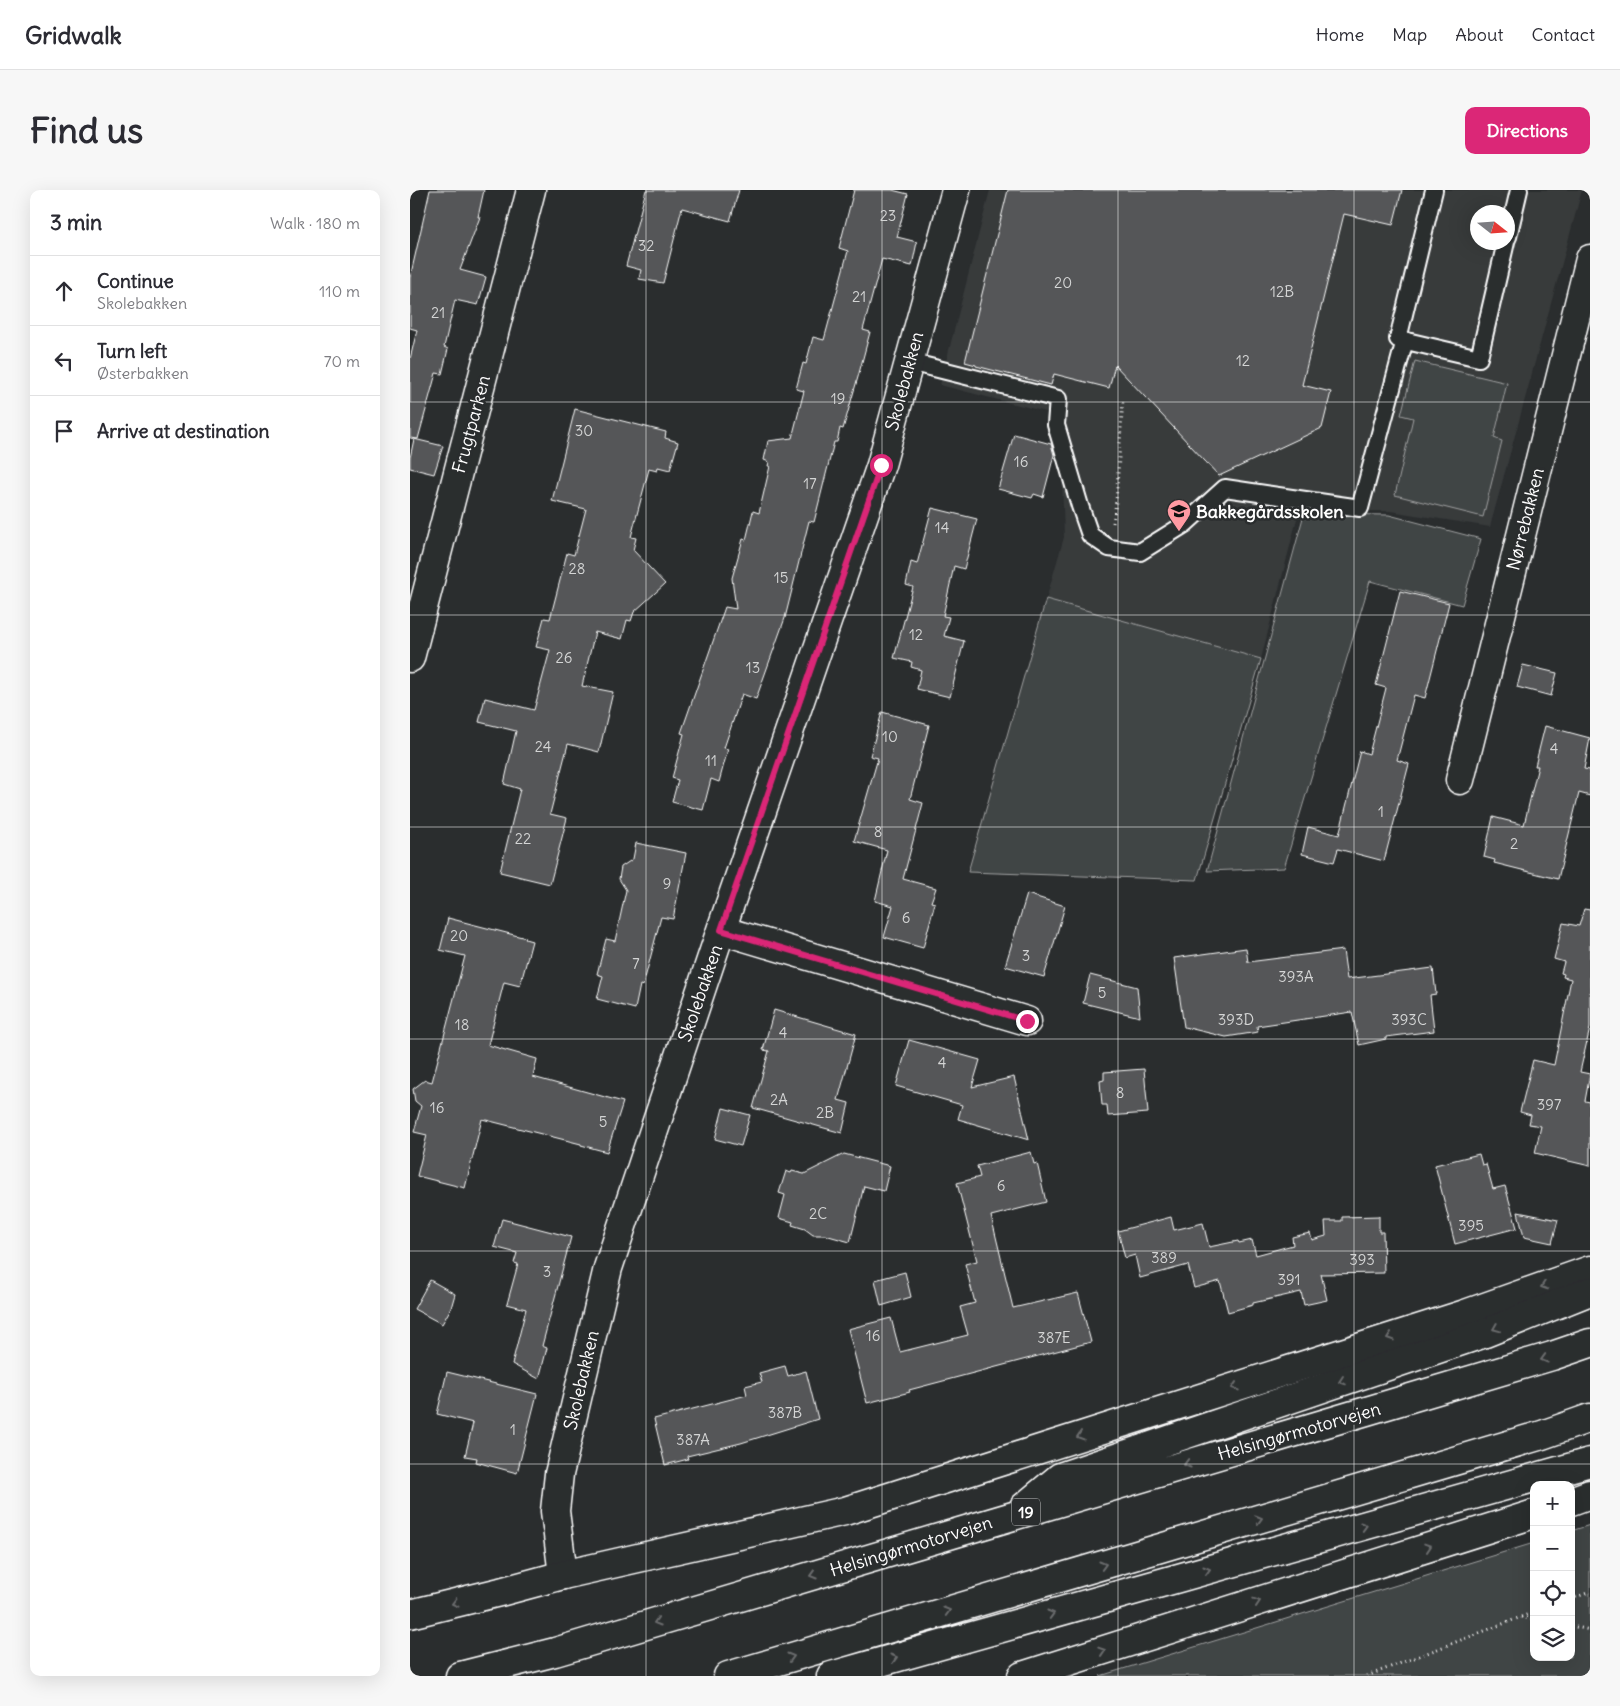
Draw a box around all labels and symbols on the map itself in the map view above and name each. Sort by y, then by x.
north arrow [1470,205,1515,250]
house number: 23 [880,206,896,225]
house number: 32 [638,236,654,255]
house number: 20 [1054,273,1072,292]
house number: 12B [1270,282,1294,301]
house number: 21 [852,287,866,306]
house number: 21 [431,303,445,322]
street label: Skolebakken [880,329,928,433]
house number: 12 [1236,351,1250,370]
street label: Frugtparken [447,373,495,475]
house number: 19 [831,389,845,408]
house number: 30 [575,421,593,440]
house number: 16 [1014,452,1028,471]
route start [870,454,893,477]
street label: Nørrebakken [1501,465,1549,573]
house number: 17 [803,474,817,493]
school or university icon: Bakkegårdsskolen [1166,498,1192,532]
place label: Bakkegårdsskolen [1196,500,1344,523]
house number: 14 [935,518,950,537]
house number: 28 [569,559,585,578]
house number: 15 [774,568,788,587]
house number: 12 [909,625,923,644]
house number: 26 [556,648,572,667]
house number: 13 [746,658,760,677]
house number: 10 [882,727,898,746]
house number: 24 [535,737,552,756]
house number: 4 [1550,739,1559,758]
house number: 11 [705,751,717,770]
house number: 1 [1378,802,1384,821]
house number: 8 [874,822,882,841]
house number: 22 [515,829,531,848]
house number: 2 [1510,834,1518,853]
house number: 9 [663,874,671,893]
house number: 6 [902,908,910,927]
house number: 20 [450,926,468,945]
street label: Skolebakken [673,941,727,1045]
house number: 3 [1022,946,1030,965]
house number: 7 [632,954,640,973]
house number: 393A [1278,967,1314,986]
house number: 5 [1098,983,1106,1002]
route end [1016,1010,1039,1033]
house number: 393D [1218,1010,1254,1029]
house number: 393C [1391,1010,1427,1029]
house number: 18 [455,1015,469,1034]
house number: 4 [779,1023,788,1042]
house number: 4 [938,1053,947,1072]
house number: 8 [1116,1083,1124,1102]
house number: 2A [770,1090,788,1109]
house number: 397 [1537,1095,1561,1114]
house number: 16 [430,1098,444,1117]
house number: 2B [816,1103,834,1122]
house number: 5 [599,1112,607,1131]
house number: 6 [997,1176,1005,1195]
house number: 2C [809,1204,827,1223]
house number: 395 [1458,1216,1484,1235]
house number: 389 [1151,1248,1177,1267]
house number: 393 [1349,1250,1375,1269]
house number: 3 [543,1262,551,1281]
house number: 391 [1277,1270,1301,1289]
one-way arrow [1540,1280,1549,1290]
one-way arrow [1492,1322,1501,1333]
house number: 16 [866,1326,880,1345]
street label: Skolebakken [558,1328,604,1432]
house number: 387E [1037,1328,1071,1347]
one-way arrow [1386,1332,1394,1342]
one-way arrow [1539,1353,1548,1364]
one-way arrow [1338,1375,1347,1385]
one-way arrow [1231,1381,1240,1391]
street label: Helsingørmotorvejen [1215,1397,1383,1465]
house number: 387B [768,1403,802,1422]
house number: 1 [510,1420,516,1439]
house number: 387A [676,1430,710,1449]
one-way arrow [1076,1430,1085,1440]
one-way arrow [1183,1459,1191,1469]
road number: 19 [1012,1498,1040,1525]
street label: Helsingørmotorvejen [827,1510,995,1582]
one-way arrow [1254,1514,1262,1524]
one-way arrow [1359,1521,1368,1532]
one-way arrow [1424,1543,1432,1553]
one-way arrow [1098,1560,1106,1570]
one-way arrow [1203,1565,1212,1576]
one-way arrow [809,1570,817,1580]
one-way arrow [451,1597,460,1608]
one-way arrow [1252,1597,1260,1607]
one-way arrow [942,1607,951,1617]
one-way arrow [1046,1609,1055,1620]
one-way arrow [653,1616,662,1626]
one-way arrow [1097,1646,1106,1656]
one-way arrow [787,1653,795,1663]
one-way arrow [890,1653,899,1664]

